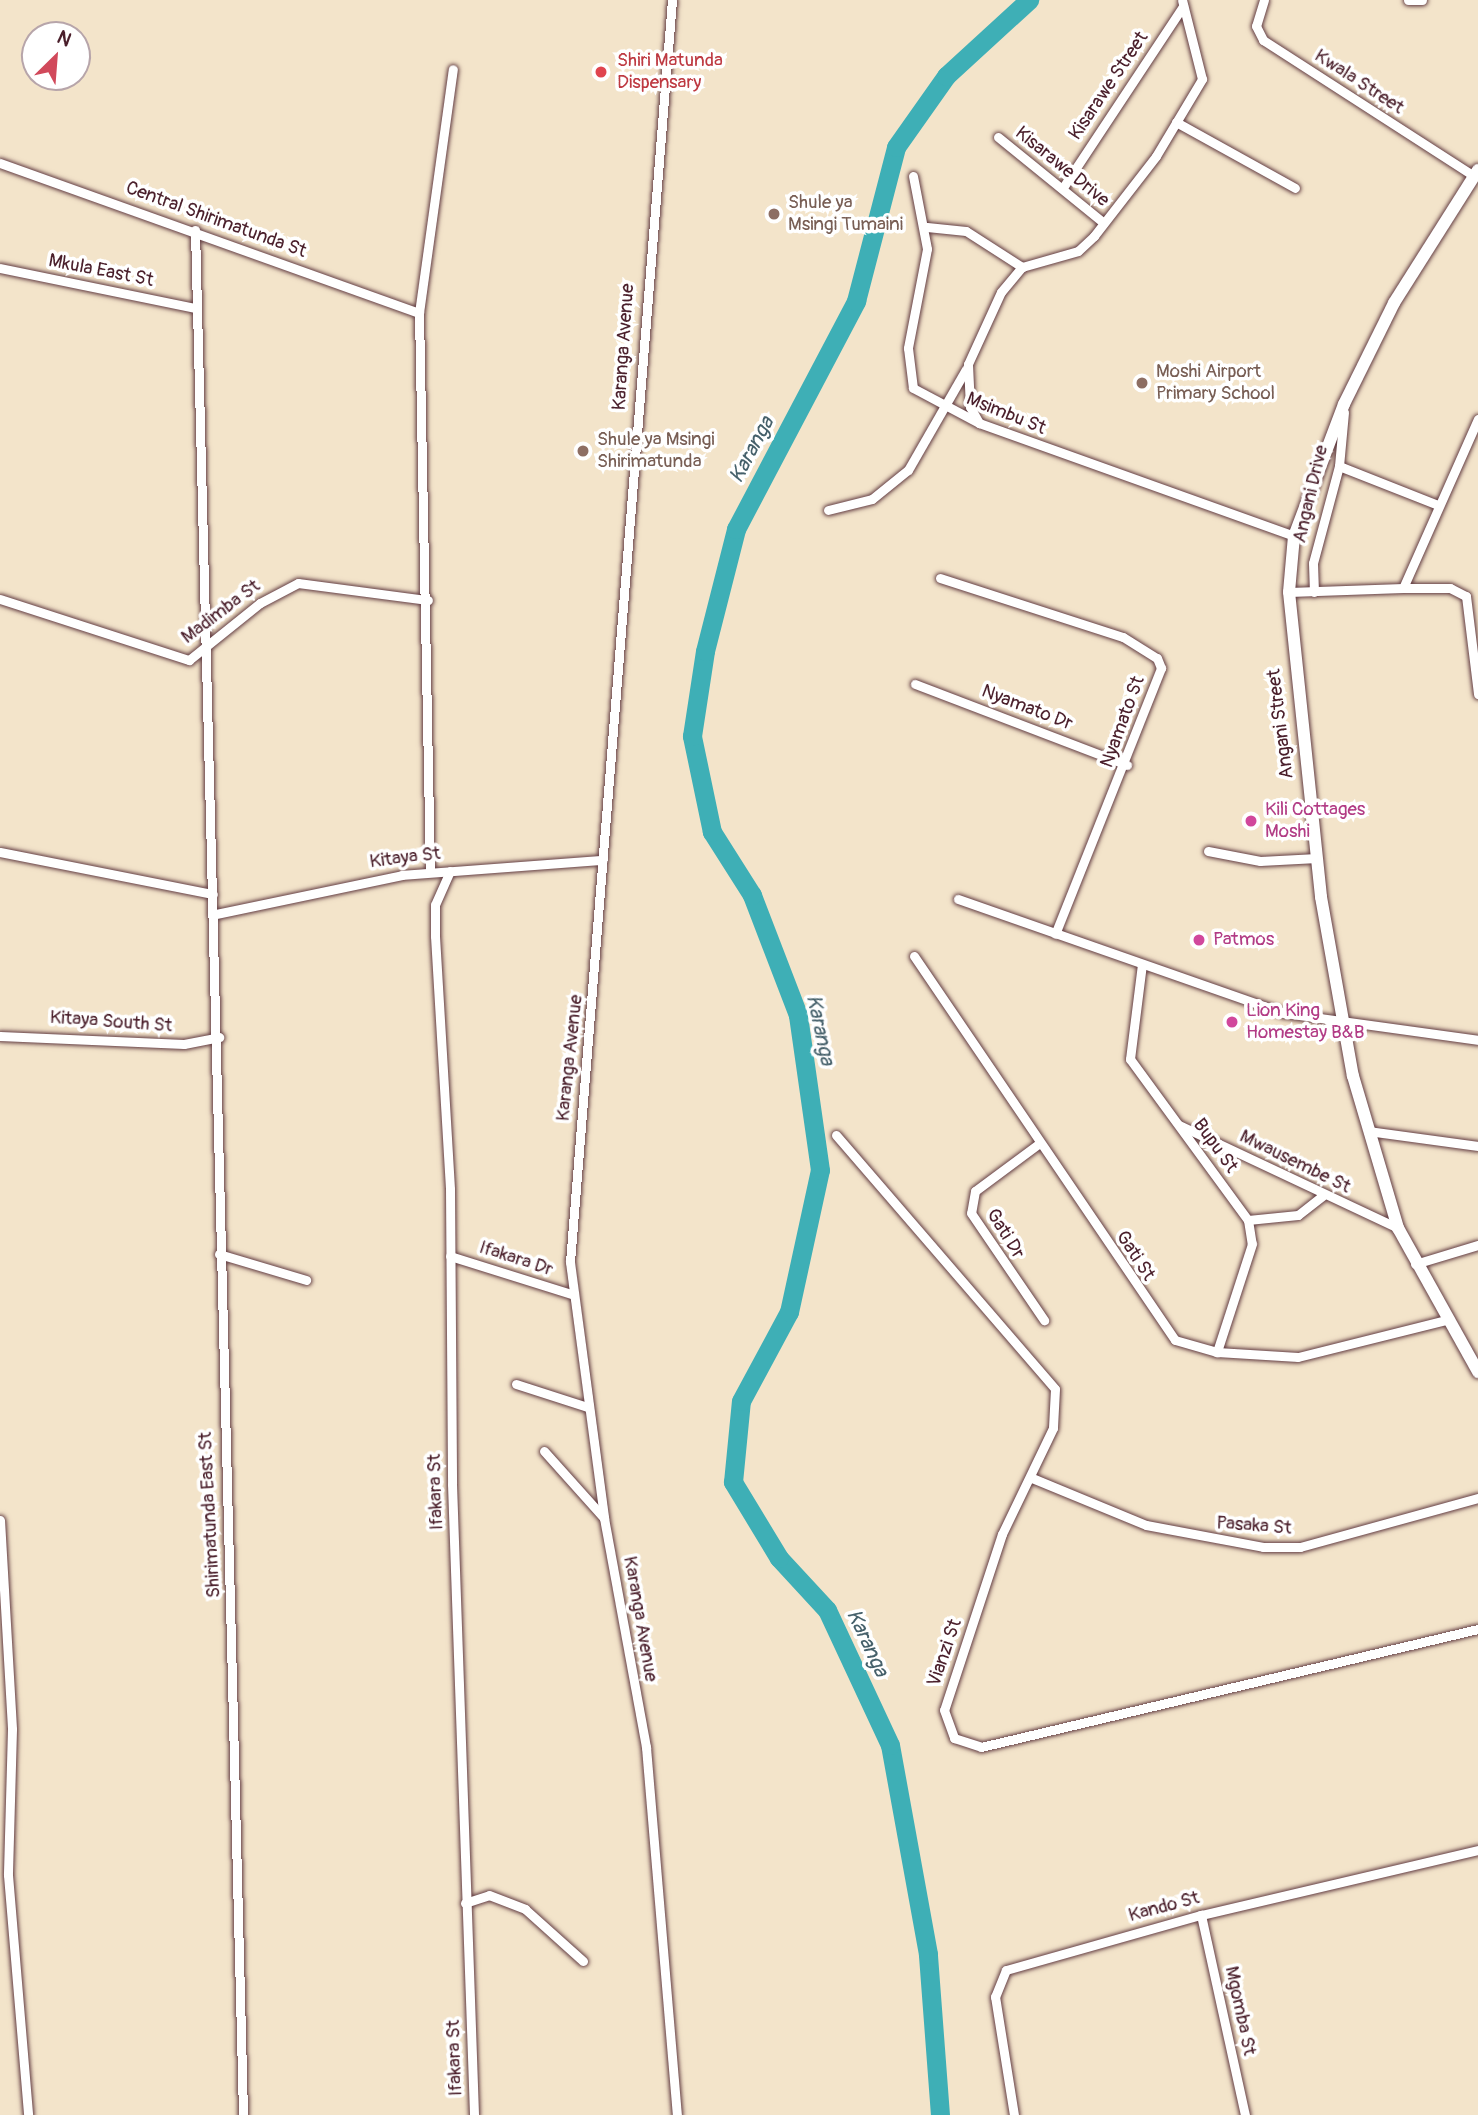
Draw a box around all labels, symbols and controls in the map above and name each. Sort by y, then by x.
north arrow [21,21,91,91]
text: N [53,25,75,52]
street label: Kisarawe Street [1064,28,1154,144]
street label: Kwala Street [1310,45,1408,119]
place label: Shiri Matunda Dispensary [617,50,723,94]
marker: Shiri Matunda Dispensary [591,62,611,82]
street label: Kisarawe Drive [1010,122,1114,212]
street label: Central Shirimatunda St [123,177,309,263]
place label: Shule ya Msingi Tumaini [788,192,903,236]
marker: Shule ya Msingi Tumaini [766,206,782,222]
street label: Mkula East St [47,250,155,292]
street label: Karanga Avenue [608,283,640,411]
place label: Moshi Airport Primary School [1156,361,1275,405]
marker: Moshi Airport Primary School [1134,375,1150,391]
street label: Msimbu St [963,388,1049,440]
water label: Karanga [724,413,780,487]
place label: Shule ya Msingi Shirimatunda [597,429,715,473]
marker: Shule ya Msingi Shirimatunda [575,443,591,459]
street label: Angani Drive [1289,443,1333,545]
street label: Madimba St [177,575,265,649]
street label: Angani Street [1263,668,1299,780]
street label: Nyamato St [1096,673,1150,771]
street label: Nyamato Dr [978,680,1076,736]
place label: Kili Cottages Moshi [1265,799,1365,843]
marker: Kili Cottages Moshi [1243,813,1259,829]
street label: Kitaya St [368,842,442,874]
place label: Patmos [1213,929,1274,951]
marker: Patmos [1191,932,1207,948]
water label: Karanga [800,993,840,1067]
street label: Karanga Avenue [552,994,588,1122]
place label: Lion King Homestay B&B [1246,1000,1365,1044]
street label: Kitaya South St [49,1006,173,1038]
marker: Lion King Homestay B&B [1224,1014,1240,1030]
street label: Bupu St [1188,1114,1242,1178]
street label: Mwausembe St [1236,1125,1354,1199]
street label: Gati Dr [981,1205,1029,1263]
street label: Gati St [1111,1227,1159,1285]
street label: Ifakara Dr [476,1236,556,1282]
street label: Shirimatunda East St [194,1431,226,1599]
street label: Ifakara St [423,1453,449,1531]
street label: Pasaka St [1216,1512,1292,1540]
street label: Karanga Avenue [618,1554,662,1684]
water label: Karanga [841,1605,893,1681]
street label: Vianzi St [923,1616,967,1690]
street label: Kando St [1126,1887,1202,1927]
street label: Mgomba St [1219,1964,1261,2058]
street label: Ifakara St [442,2019,468,2097]

